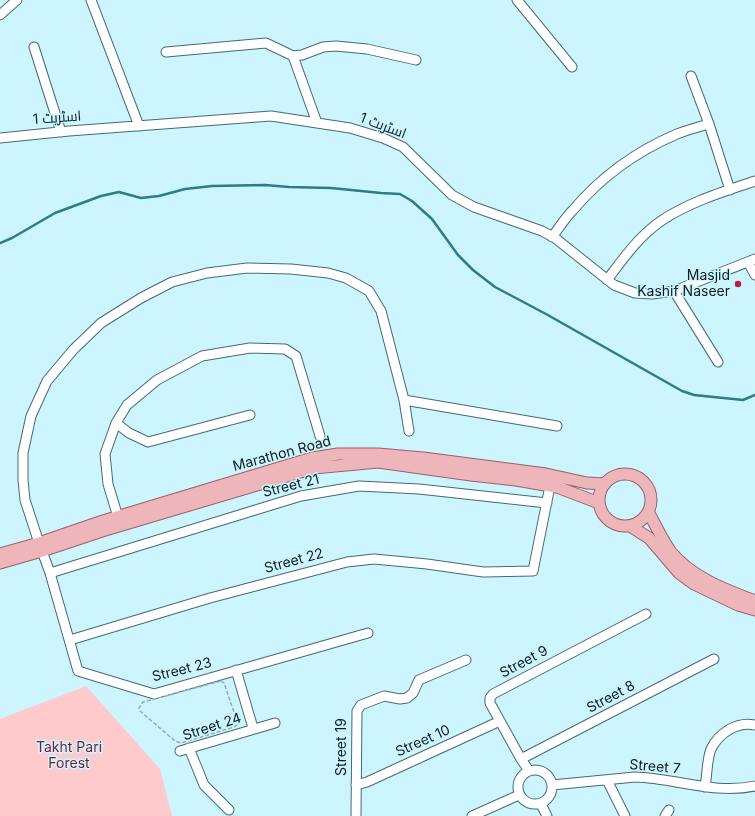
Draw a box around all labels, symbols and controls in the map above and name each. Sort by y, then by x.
street label: اسٹریٹ 1 [32,108,82,128]
street label: اسٹریٹ 1 [357,109,409,143]
place label: Masjid Kashif Naseer [637,268,730,300]
marker: Masjid Kashif Naseer [733,279,743,289]
street label: Marathon Road [231,433,333,475]
street label: Street 21 [261,471,321,501]
street label: Street 22 [263,545,325,577]
street label: Street 9 [497,642,551,682]
street label: Street 23 [151,655,213,685]
street label: Street 8 [584,677,638,717]
street label: Street 24 [180,710,244,744]
street label: Street 19 [334,718,350,776]
street label: Street 10 [393,722,453,760]
park label: Takht Pari Forest [36,740,102,772]
street label: Street 7 [629,756,681,778]

